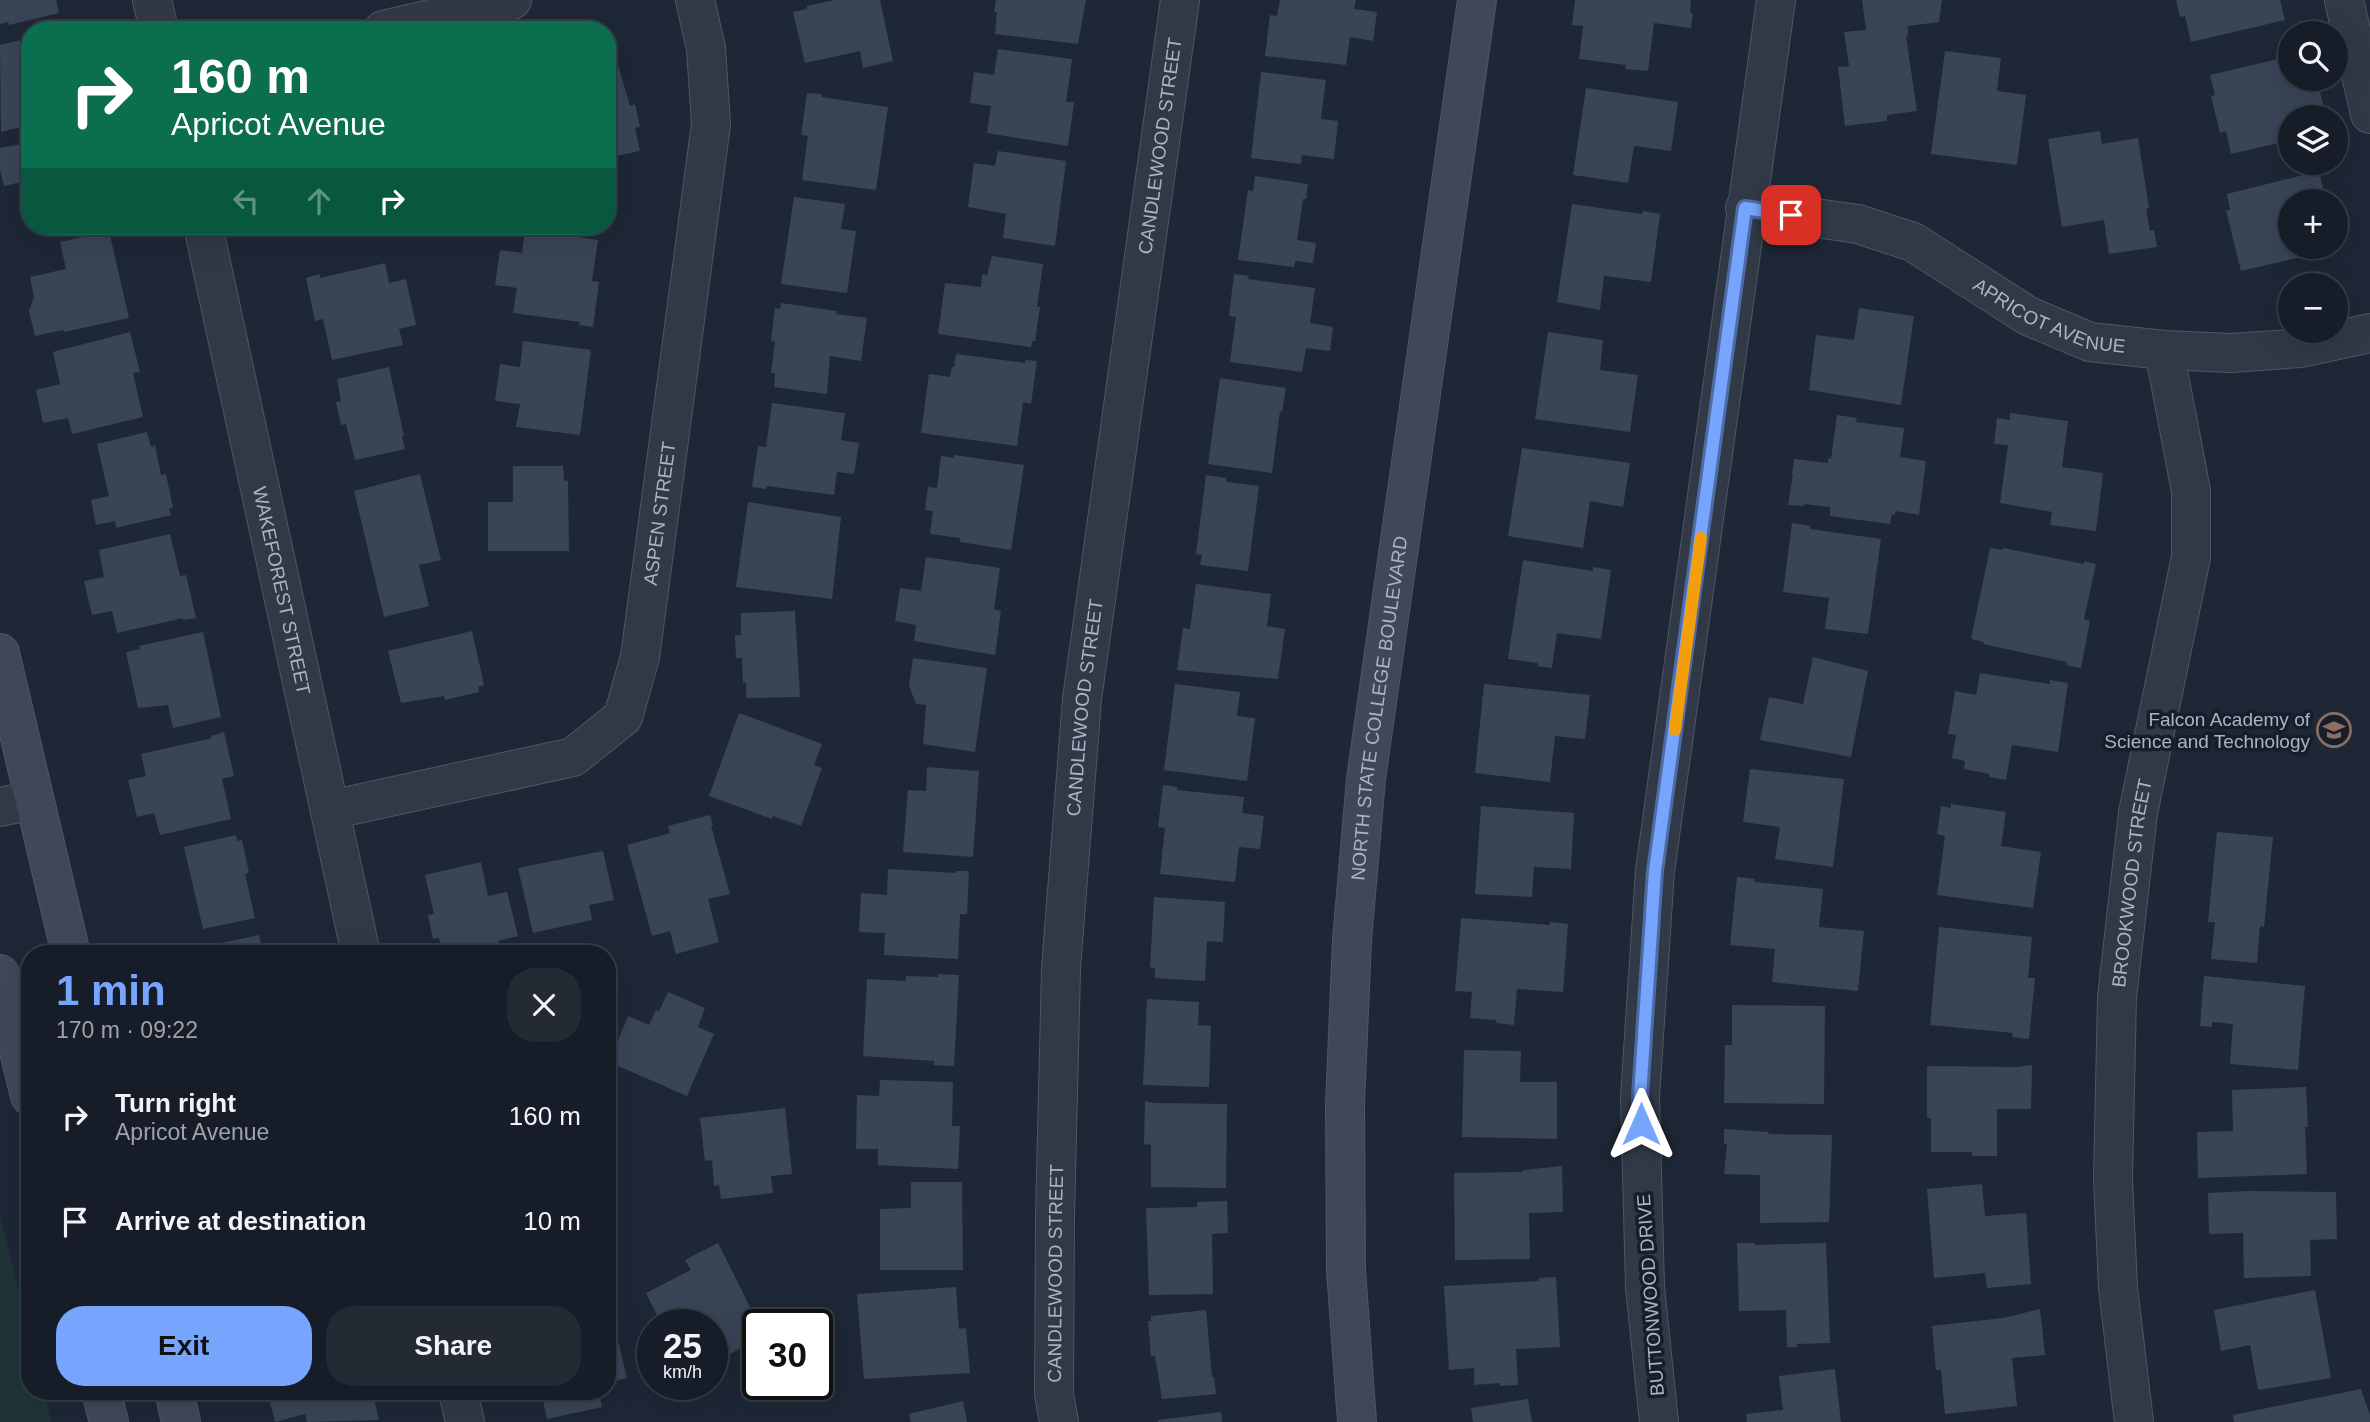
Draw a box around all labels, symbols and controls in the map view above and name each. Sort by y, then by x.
map controls [2278,21,2348,343]
button: search [2278,21,2348,91]
street label: CANDLEWOOD STREET [1134,36,1186,256]
icon: right [56,49,147,140]
text: 160 m [171,49,310,103]
button: layers [2278,105,2348,175]
text: Apricot Avenue [171,106,386,142]
icon: left [227,182,265,220]
icon: ahead [300,182,338,220]
icon: right [373,182,411,220]
pin [1761,185,1821,245]
button: + [2278,189,2348,259]
icon: arrive [1772,196,1810,234]
button: − [2278,273,2348,343]
street label: APRICOT AVENUE [1970,274,2126,357]
street label: ASPEN STREET [640,440,680,587]
street label: WAKEFOREST STREET [249,485,314,697]
street label: NORTH STATE COLLEGE BOULEVARD [1347,535,1412,881]
street label: CANDLEWOOD STREET [1063,597,1107,817]
place label: Falcon Academy of Science and Technology [2104,709,2311,752]
school or university icon: Falcon Academy of Science and Technology [2315,711,2353,749]
street label: BROOKWOOD STREET [2108,777,2156,989]
text: 1 min [56,967,166,1014]
button: close [507,968,581,1042]
text: 170 m · 09:22 [56,1017,198,1043]
position arrow [1604,1087,1678,1161]
text: Turn right [115,1088,236,1118]
icon: right [56,1098,94,1136]
text: 160 m [509,1101,581,1131]
text: Apricot Avenue [115,1119,269,1145]
street label: CANDLEWOOD STREET [1044,1163,1067,1383]
street label: BUTTONWOOD DRIVE [1633,1193,1668,1397]
icon: arrive [56,1203,94,1241]
text: Arrive at destination [115,1206,366,1236]
text: 10 m [523,1206,581,1236]
button: Exit [56,1306,312,1386]
button: Share [326,1306,581,1386]
speed limit sign: 30 [742,1309,833,1400]
text: 25 [663,1326,702,1365]
text: km/h [663,1362,702,1382]

